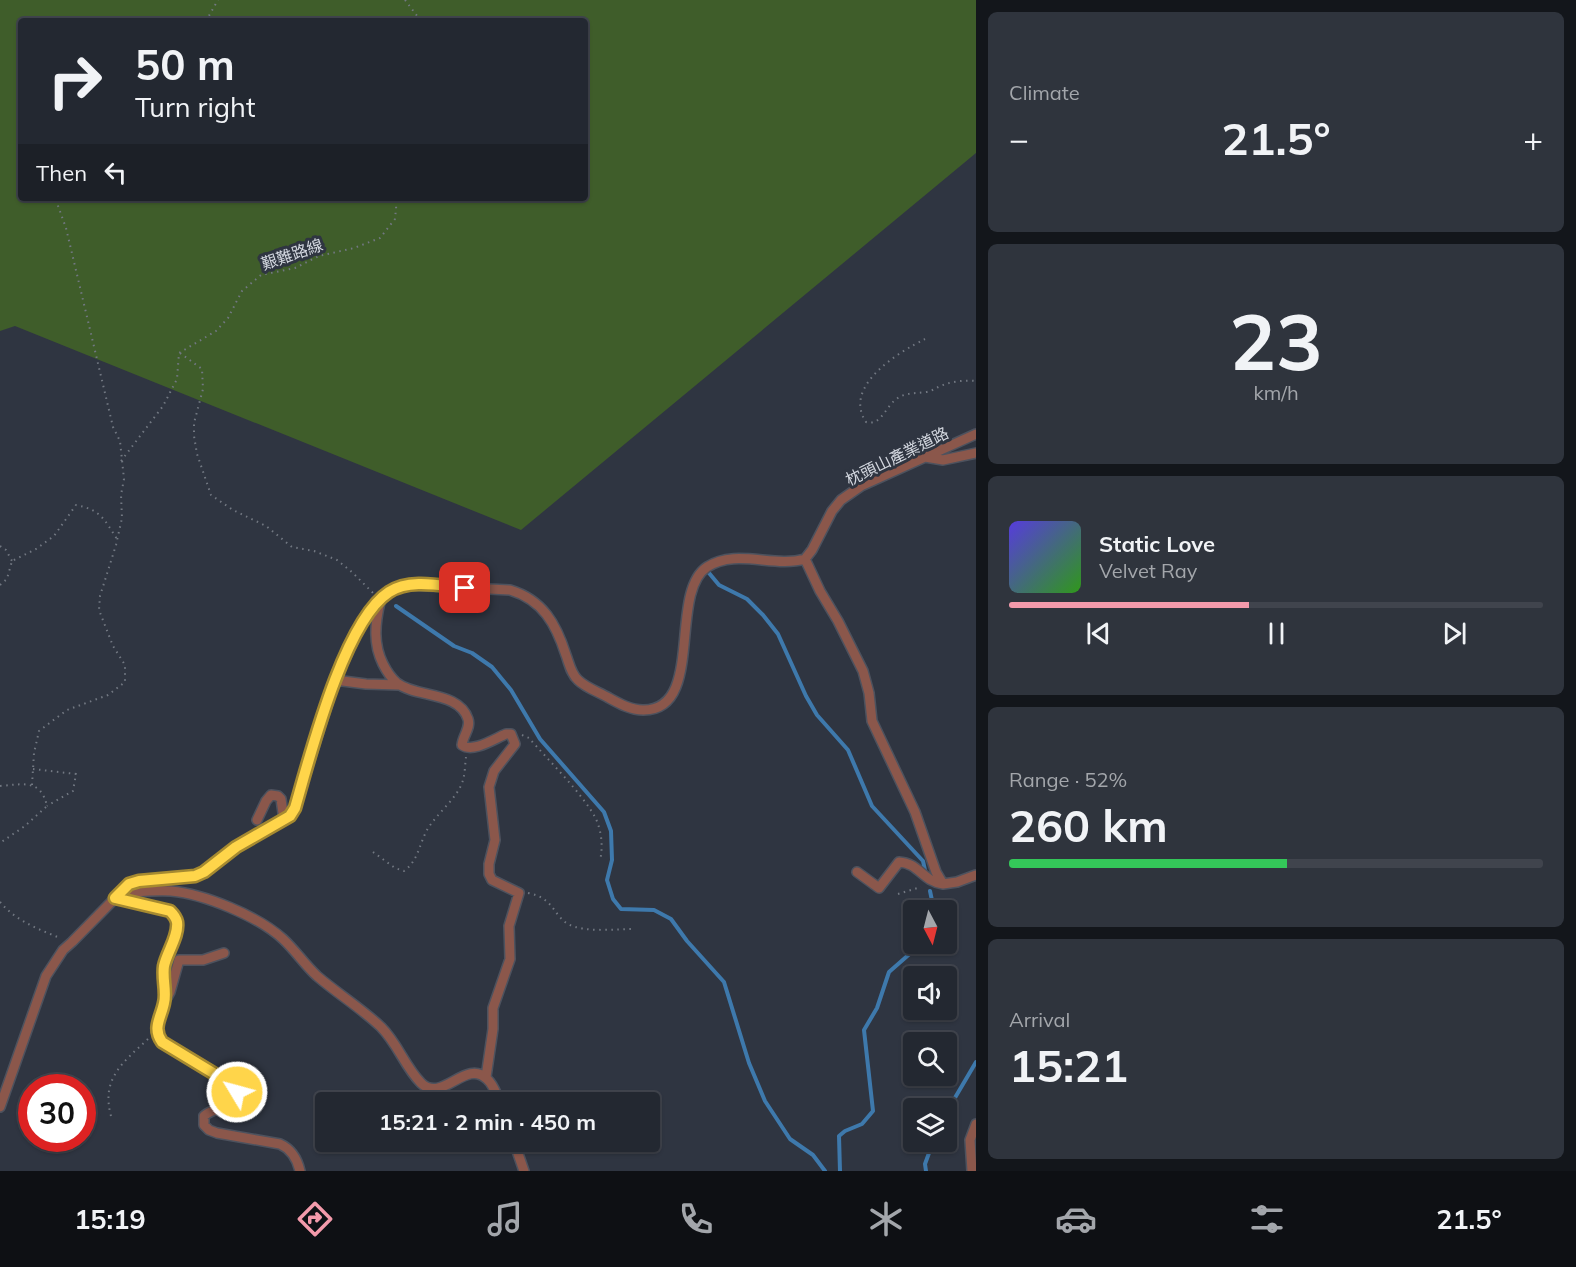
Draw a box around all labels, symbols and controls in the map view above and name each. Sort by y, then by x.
text: 50 m [135,38,235,91]
icon: right [36,42,114,120]
text: Climate [1009,80,1080,105]
text: Turn right [135,90,255,124]
text: 21.5° [1221,110,1331,166]
text: − [1009,118,1029,159]
text: + [1523,118,1543,159]
icon: left [99,156,132,189]
text: Then [36,159,87,187]
street label: 艱難路線 [258,234,326,274]
text: 23 [1229,292,1323,390]
text: km/h [1253,380,1299,405]
street label: 枕頭山產業道路 [842,422,952,490]
text: Static Love [1099,530,1215,558]
text: Velvet Ray [1099,558,1197,583]
pin [439,562,490,613]
icon: arrive [448,571,481,604]
icon: previous [1082,617,1115,650]
icon: pause [1260,617,1293,650]
icon: next [1438,617,1471,650]
text: Range · 52% [1009,767,1127,792]
text: 260 km [1009,797,1168,853]
north arrow [903,900,957,954]
map controls [903,900,957,1152]
button: sound [903,966,957,1020]
text: Arrival [1009,1007,1070,1032]
button: search [903,1032,957,1086]
text: 15:21 [1009,1037,1128,1093]
position arrow [205,1060,269,1124]
speed limit sign: 30 [18,1074,96,1152]
button: layers [903,1098,957,1152]
text: 15:21 · 2 min · 450 m [379,1108,596,1136]
icon: directions [294,1198,336,1240]
icon: music [484,1198,526,1240]
icon: phone [675,1198,717,1240]
icon: climate [865,1198,907,1240]
icon: car [1055,1198,1097,1240]
icon: filters [1246,1198,1288,1240]
text: 15:19 [74,1202,146,1236]
text: 21.5° [1436,1202,1502,1236]

